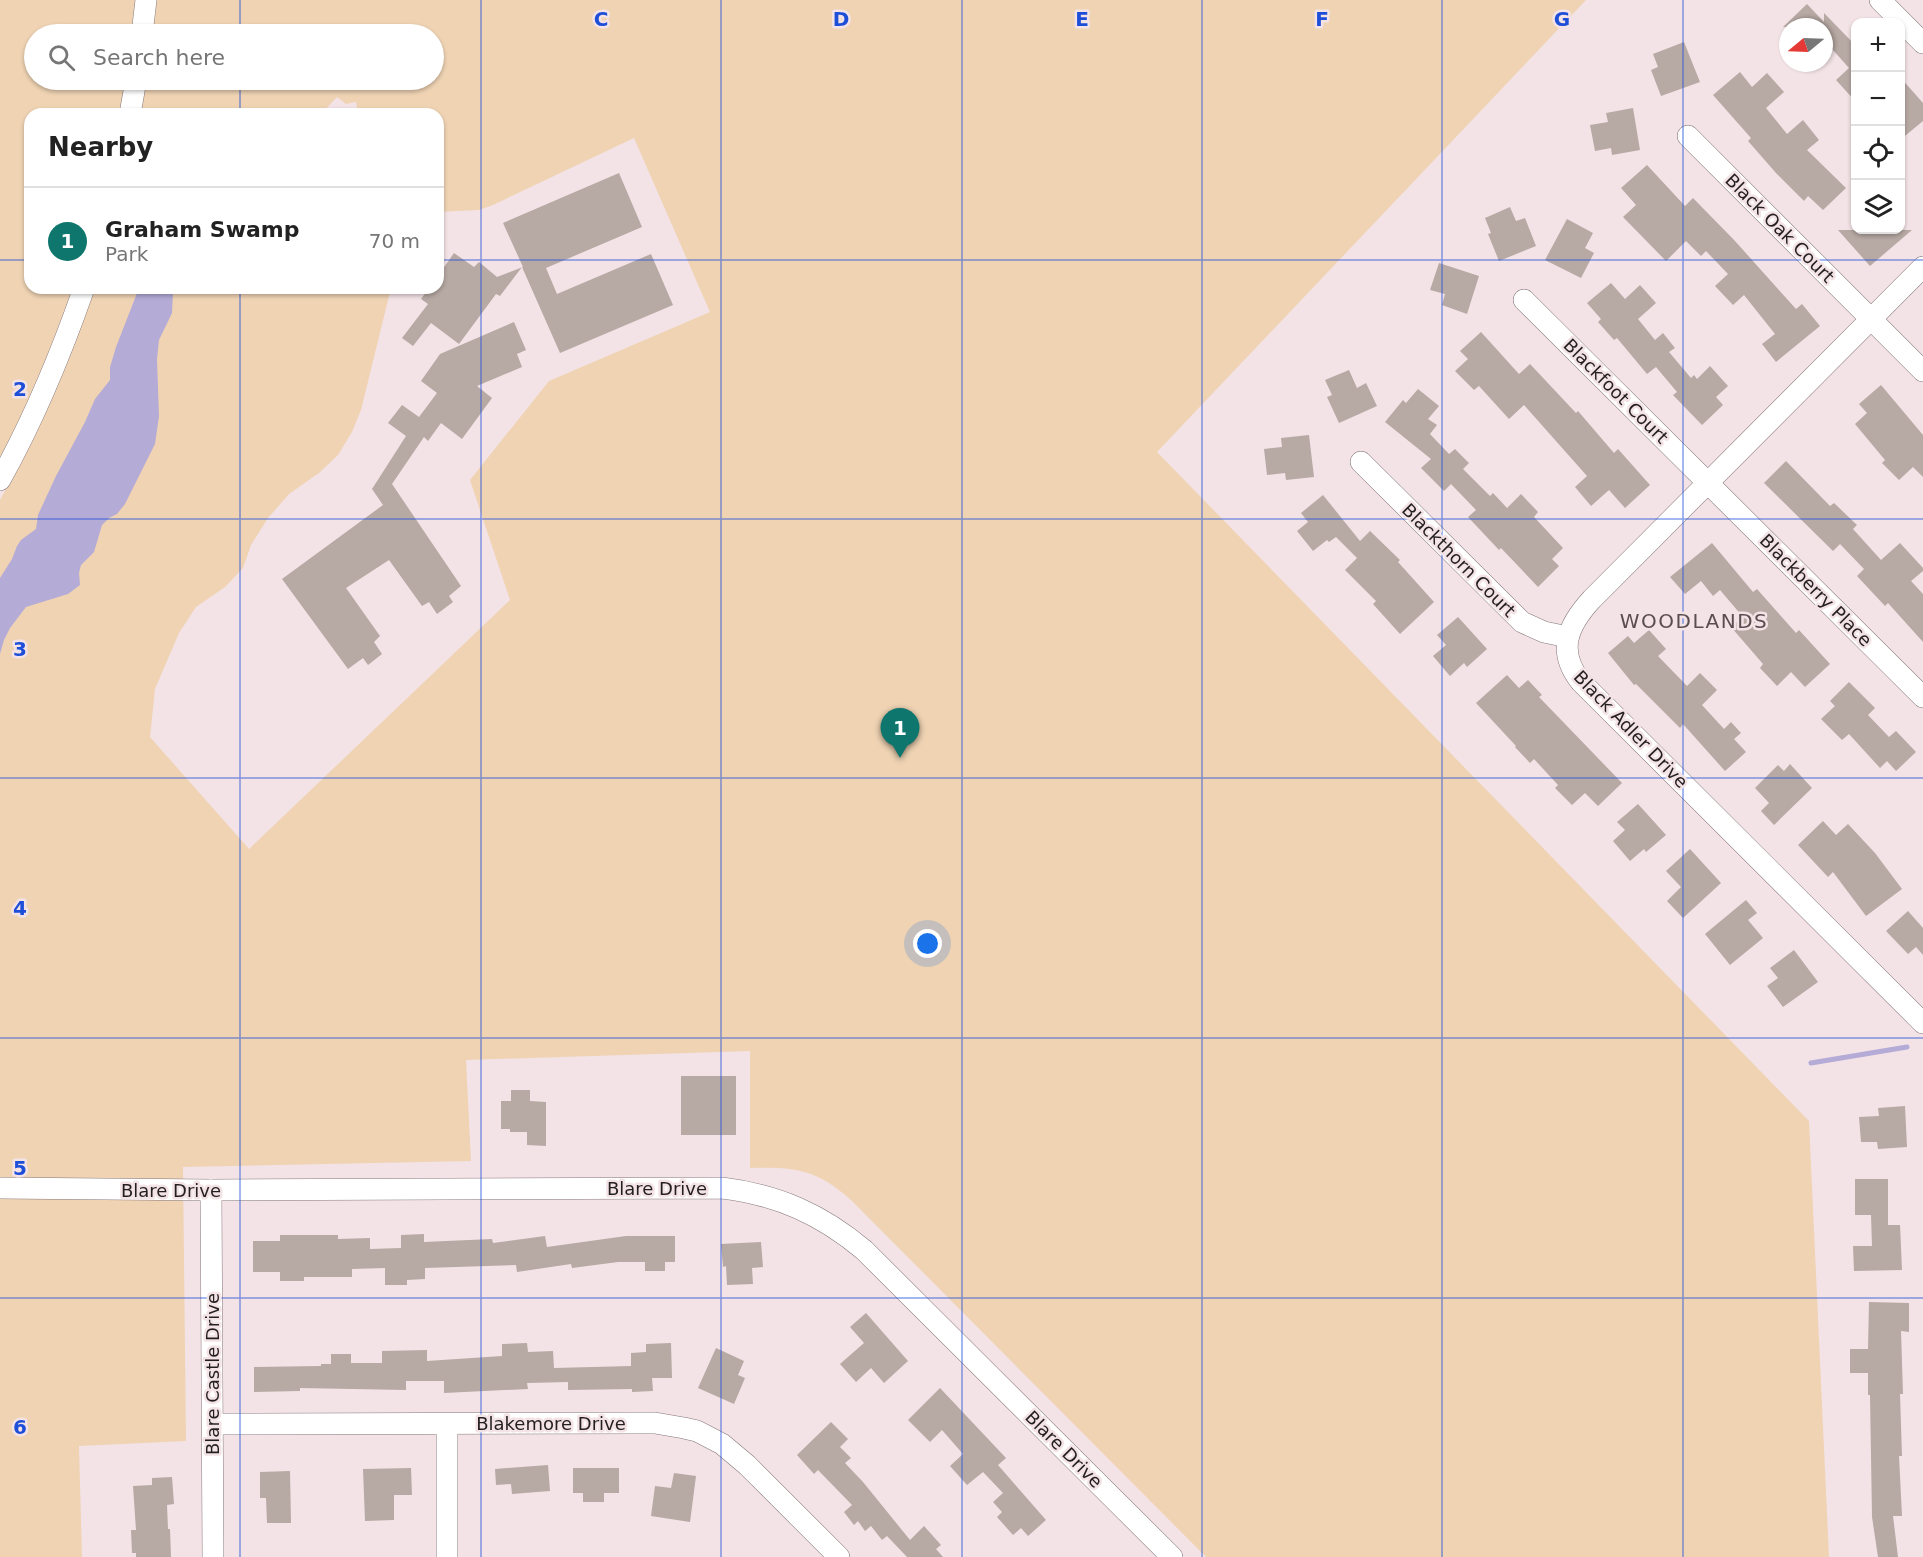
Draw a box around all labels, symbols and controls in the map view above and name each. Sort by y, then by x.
text: C [594,7,608,31]
text: D [833,7,849,31]
text: E [1075,7,1089,31]
text: F [1315,7,1329,31]
text: G [1554,7,1570,31]
north arrow [1779,18,1833,72]
map controls [1851,18,1905,234]
button: + [1851,18,1905,72]
search box [24,24,444,90]
icon: search [45,41,78,74]
text: Search here [93,45,225,70]
button: − [1851,72,1905,126]
button: locate [1851,126,1905,180]
text: Nearby [48,132,153,162]
street label: Black Oak Court [1721,169,1839,287]
button: layers [1851,180,1905,234]
text: Graham Swamp [105,217,300,242]
text: 1 [61,229,74,253]
text: 70 m [369,229,420,253]
text: Park [105,242,148,266]
street label: Blackfoot Court [1559,334,1673,448]
text: 2 [13,377,27,401]
street label: Blackthorn Court [1398,499,1520,621]
street label: Blackberry Place [1756,530,1876,650]
district label: WOODLANDS [1620,609,1768,633]
text: 3 [13,637,27,661]
street label: Black Adler Drive [1570,666,1692,792]
pin: 1 [880,708,920,758]
text: 4 [13,896,27,920]
your location [913,929,942,958]
text: 5 [13,1156,27,1180]
street label: Blare Drive [607,1178,707,1199]
street label: Blare Drive [121,1180,221,1201]
street label: Blare Castle Drive [202,1293,223,1455]
street label: Blare Drive [1021,1406,1107,1492]
street label: Blakemore Drive [476,1413,626,1434]
text: 6 [13,1415,27,1439]

